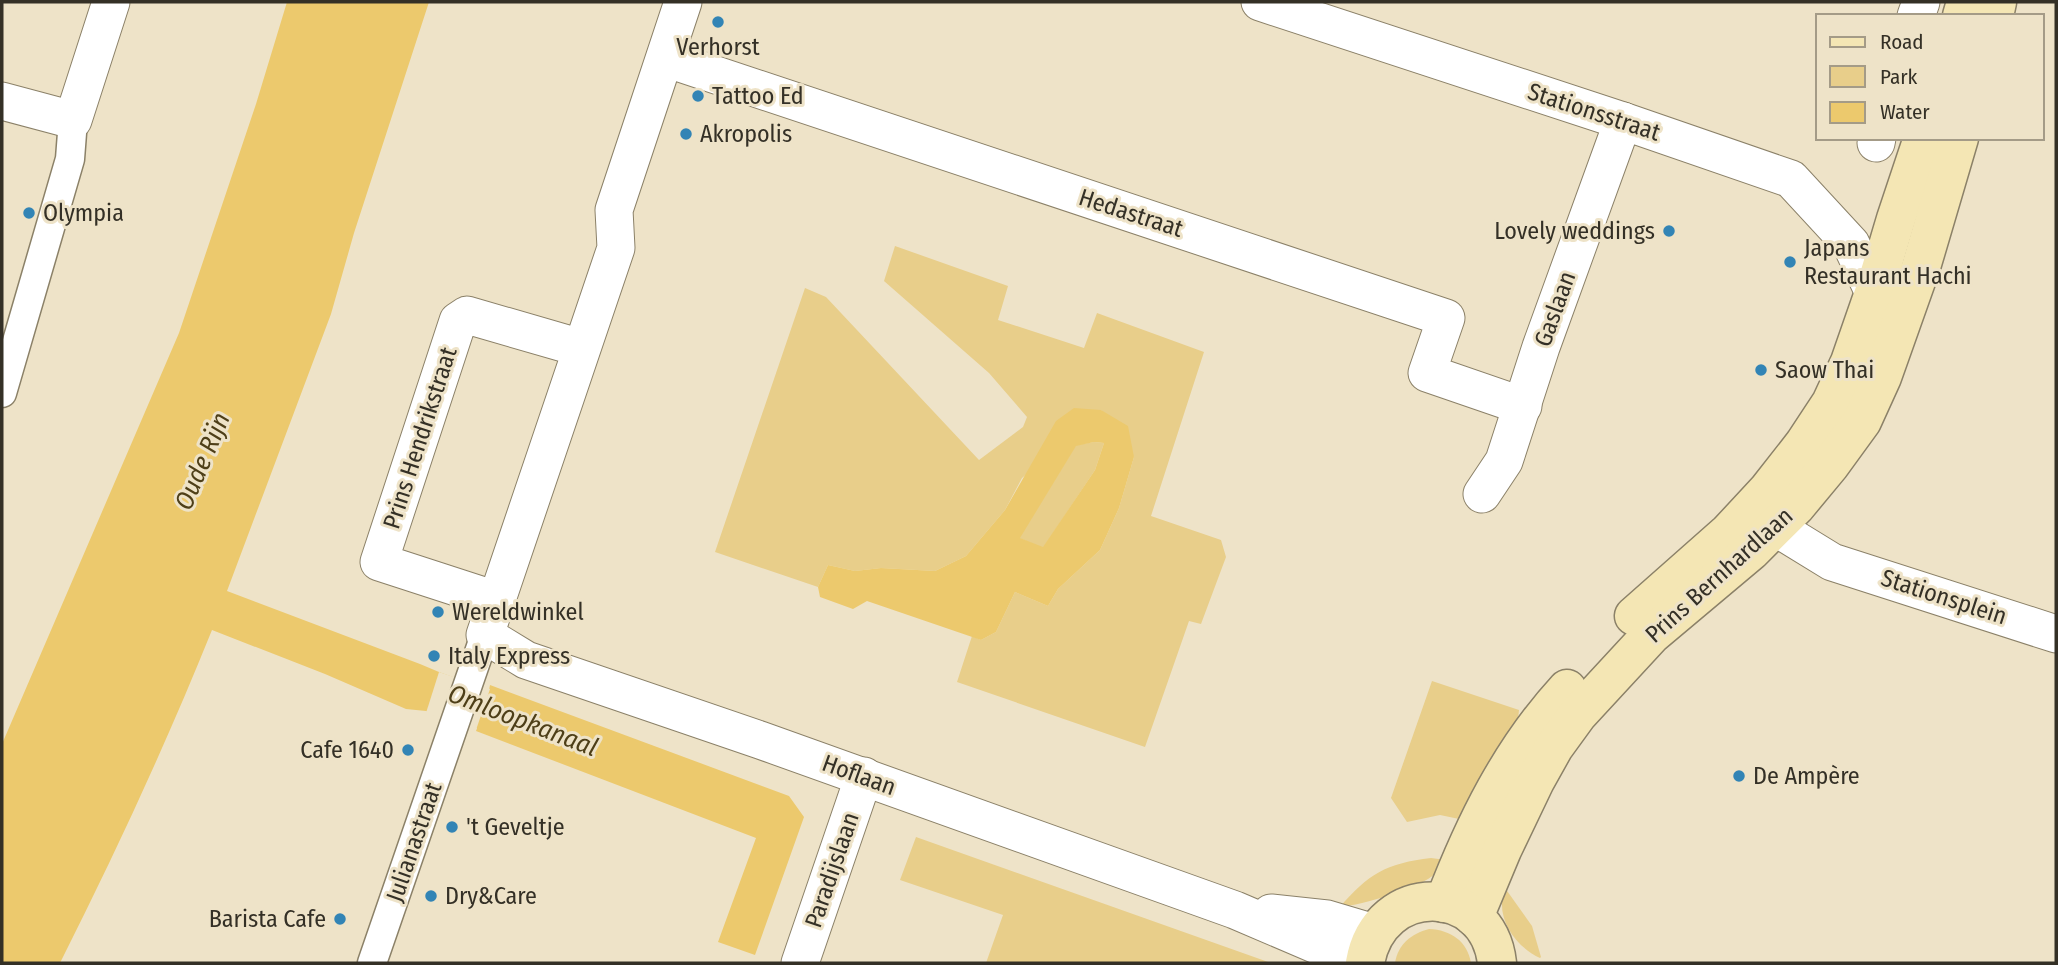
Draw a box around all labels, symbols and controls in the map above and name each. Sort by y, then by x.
marker: Verhorst [710,14,726,30]
legend [1816,14,2044,140]
text: Road [1880,29,1924,55]
place label: Verhorst [676,33,760,61]
text: Park [1880,64,1918,90]
street label: Stationsstraat [1524,77,1664,147]
place label: Tattoo Ed [712,82,804,110]
marker: Tattoo Ed [690,88,706,104]
text: Water [1880,99,1930,125]
place label: Akropolis [700,120,792,148]
marker: Akropolis [678,126,694,142]
street label: Hedastraat [1075,183,1187,243]
place label: Olympia [43,199,124,227]
marker: Olympia [21,205,37,221]
place label: Lovely weddings [1494,217,1655,245]
marker: Lovely weddings [1661,223,1677,239]
place label: Japans Restaurant Hachi [1804,234,1972,290]
marker: Japans Restaurant Hachi [1782,254,1798,270]
street label: Gaslaan [1529,268,1581,350]
street label: Prins Hendrikstraat [377,343,463,532]
place label: Saow Thai [1775,356,1874,384]
marker: Saow Thai [1753,362,1769,378]
water label: Oude Rijn [168,408,237,514]
street label: Prins Bernhardlaan [1640,502,1798,648]
street label: Stationsplein [1878,564,2010,630]
place label: Wereldwinkel [452,598,584,626]
marker: Wereldwinkel [430,604,446,620]
place label: Italy Express [448,642,570,670]
marker: Italy Express [426,648,442,664]
water label: Omloopkanaal [444,678,602,763]
place label: Cafe 1640 [300,736,394,764]
marker: Cafe 1640 [400,742,416,758]
street label: Hoflaan [818,749,900,801]
place label: De Ampère [1753,762,1860,790]
marker: De Ampère [1731,768,1747,784]
street label: Julianastraat [381,778,448,905]
street label: Paradijslaan [799,809,865,931]
place label: 't Geveltje [466,813,565,841]
marker: 't Geveltje [444,819,460,835]
place label: Dry&Care [445,882,537,910]
marker: Dry&Care [423,888,439,904]
place label: Barista Cafe [209,905,326,933]
marker: Barista Cafe [332,911,348,927]

